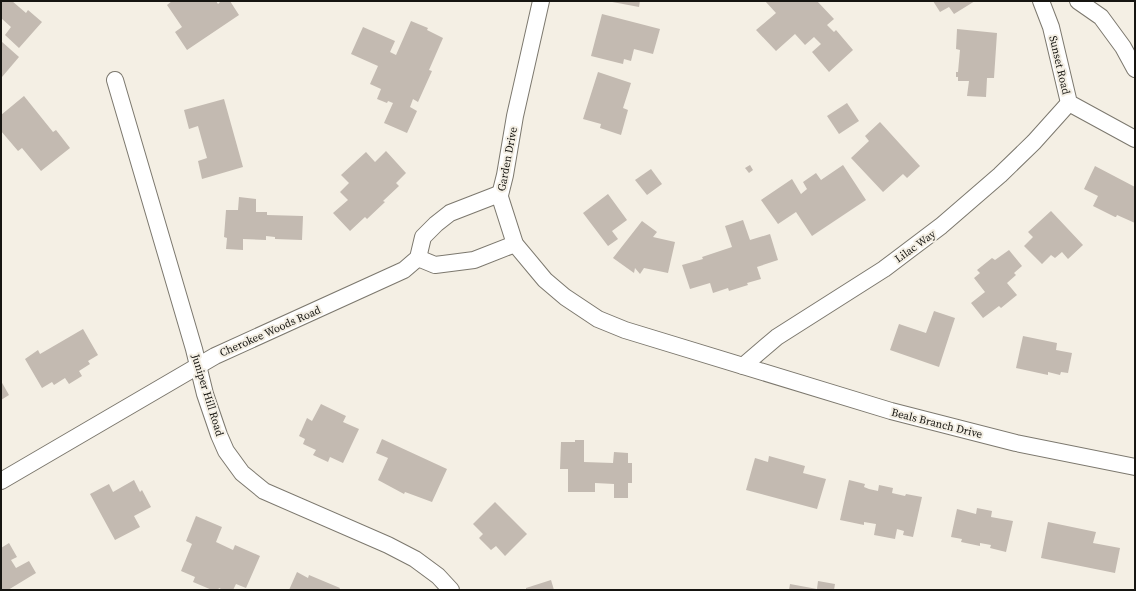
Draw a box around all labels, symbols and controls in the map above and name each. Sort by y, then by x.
street label: Sunset Road [1045,34,1074,97]
street label: Garden Drive [494,125,521,193]
street label: Lilac Way [892,226,939,266]
street label: Cherokee Woods Road [217,302,324,361]
street label: Juniper Hill Road [188,351,227,439]
street label: Beals Branch Drive [890,405,984,442]

